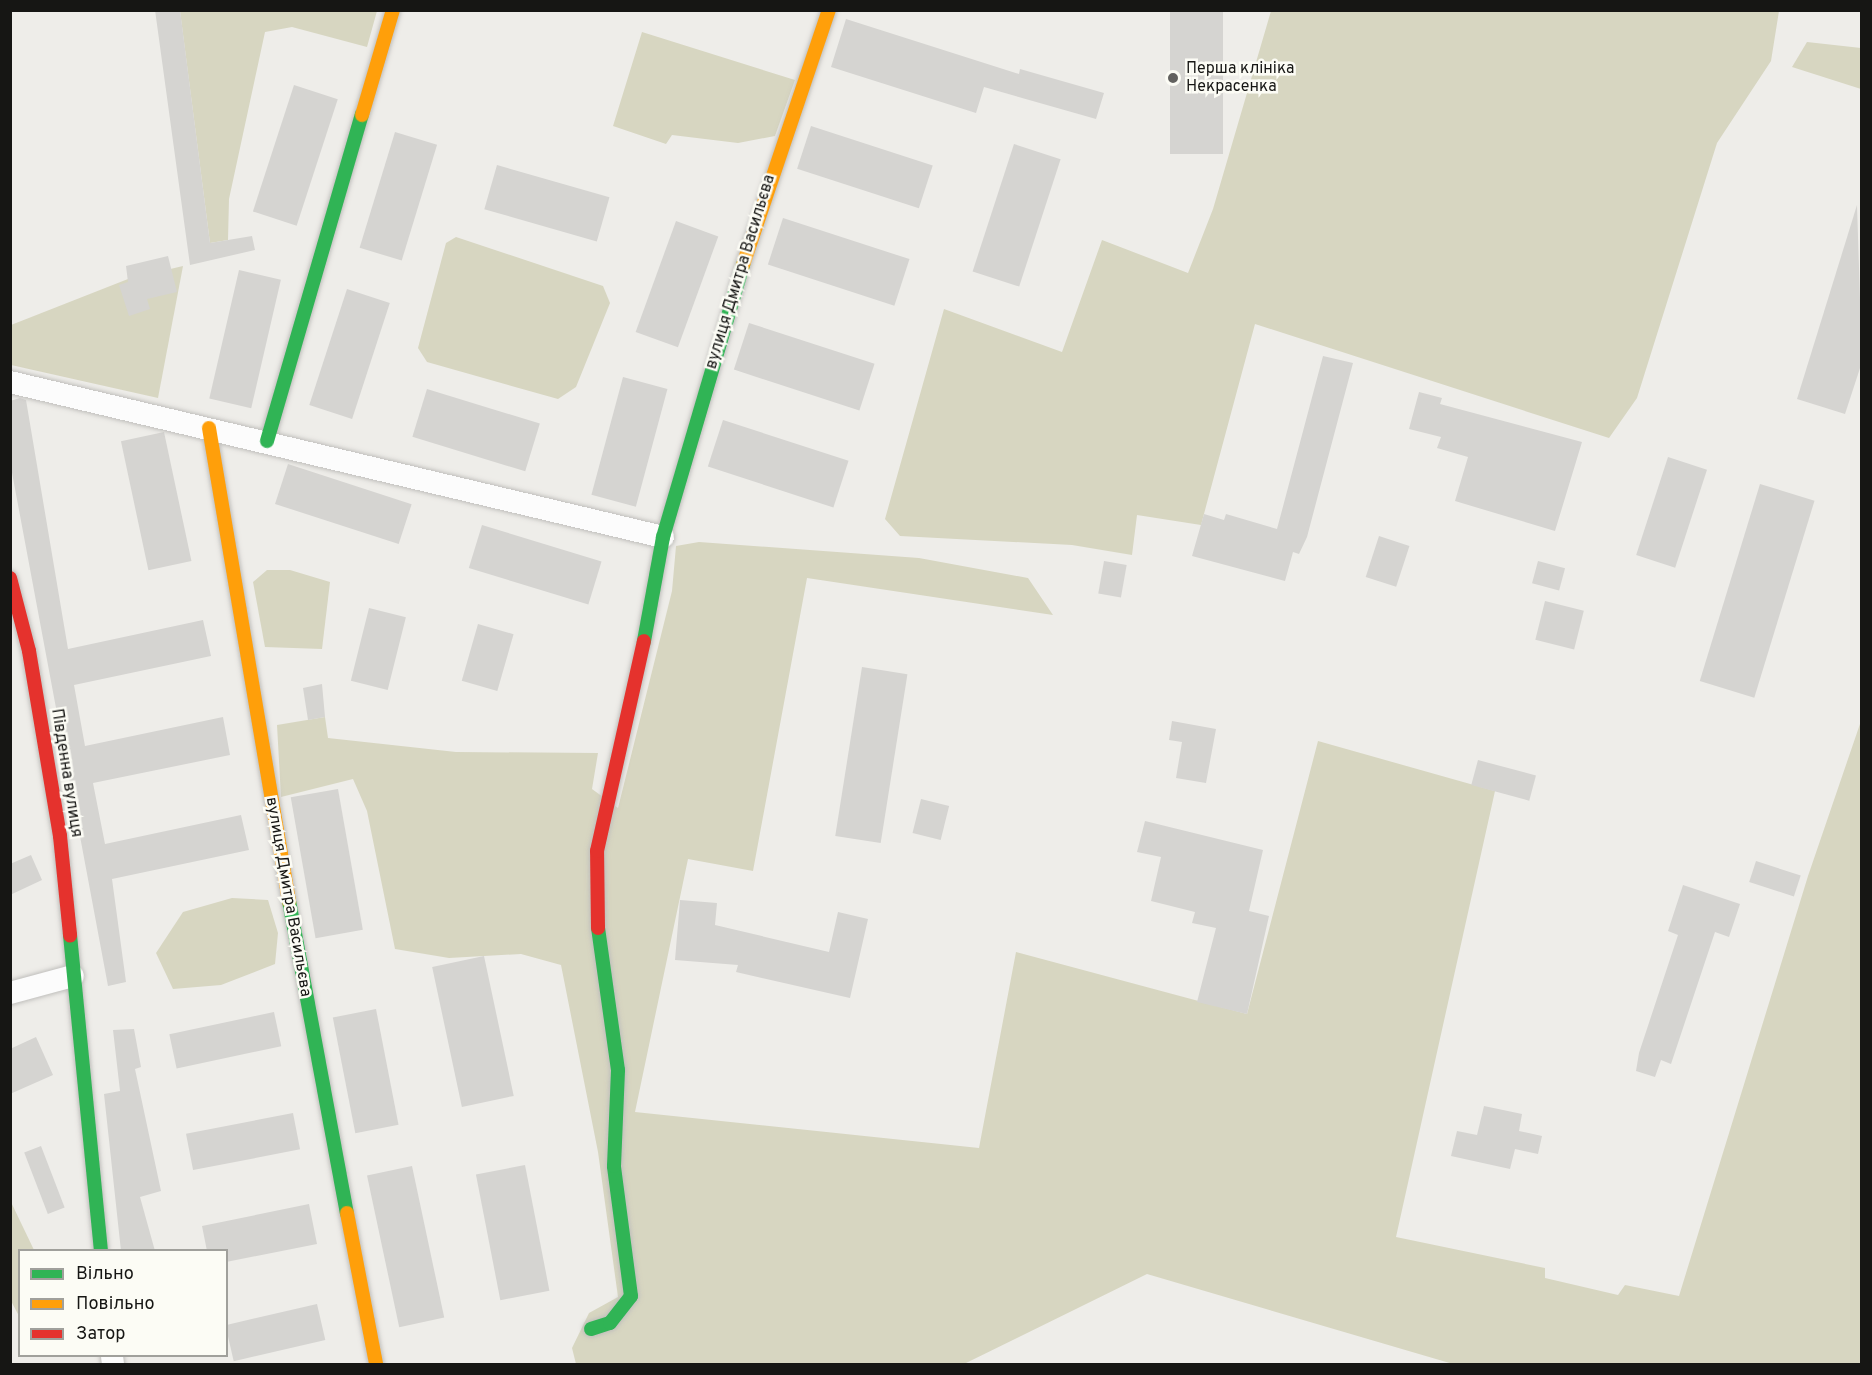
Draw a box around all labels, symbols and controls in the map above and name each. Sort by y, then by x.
place label: Перша клініка Некрасенка [1186,59,1294,97]
marker: Перша клініка Некрасенка [1164,69,1182,87]
street label: вулиця Дмитра Васильєва [702,172,780,372]
street label: Південна вулиця [46,707,86,839]
street label: вулиця Дмитра Васильєва [261,796,315,998]
legend [18,1249,228,1357]
text: Вільно [76,1263,134,1286]
text: Повільно [76,1293,155,1316]
text: Затор [76,1323,125,1346]

